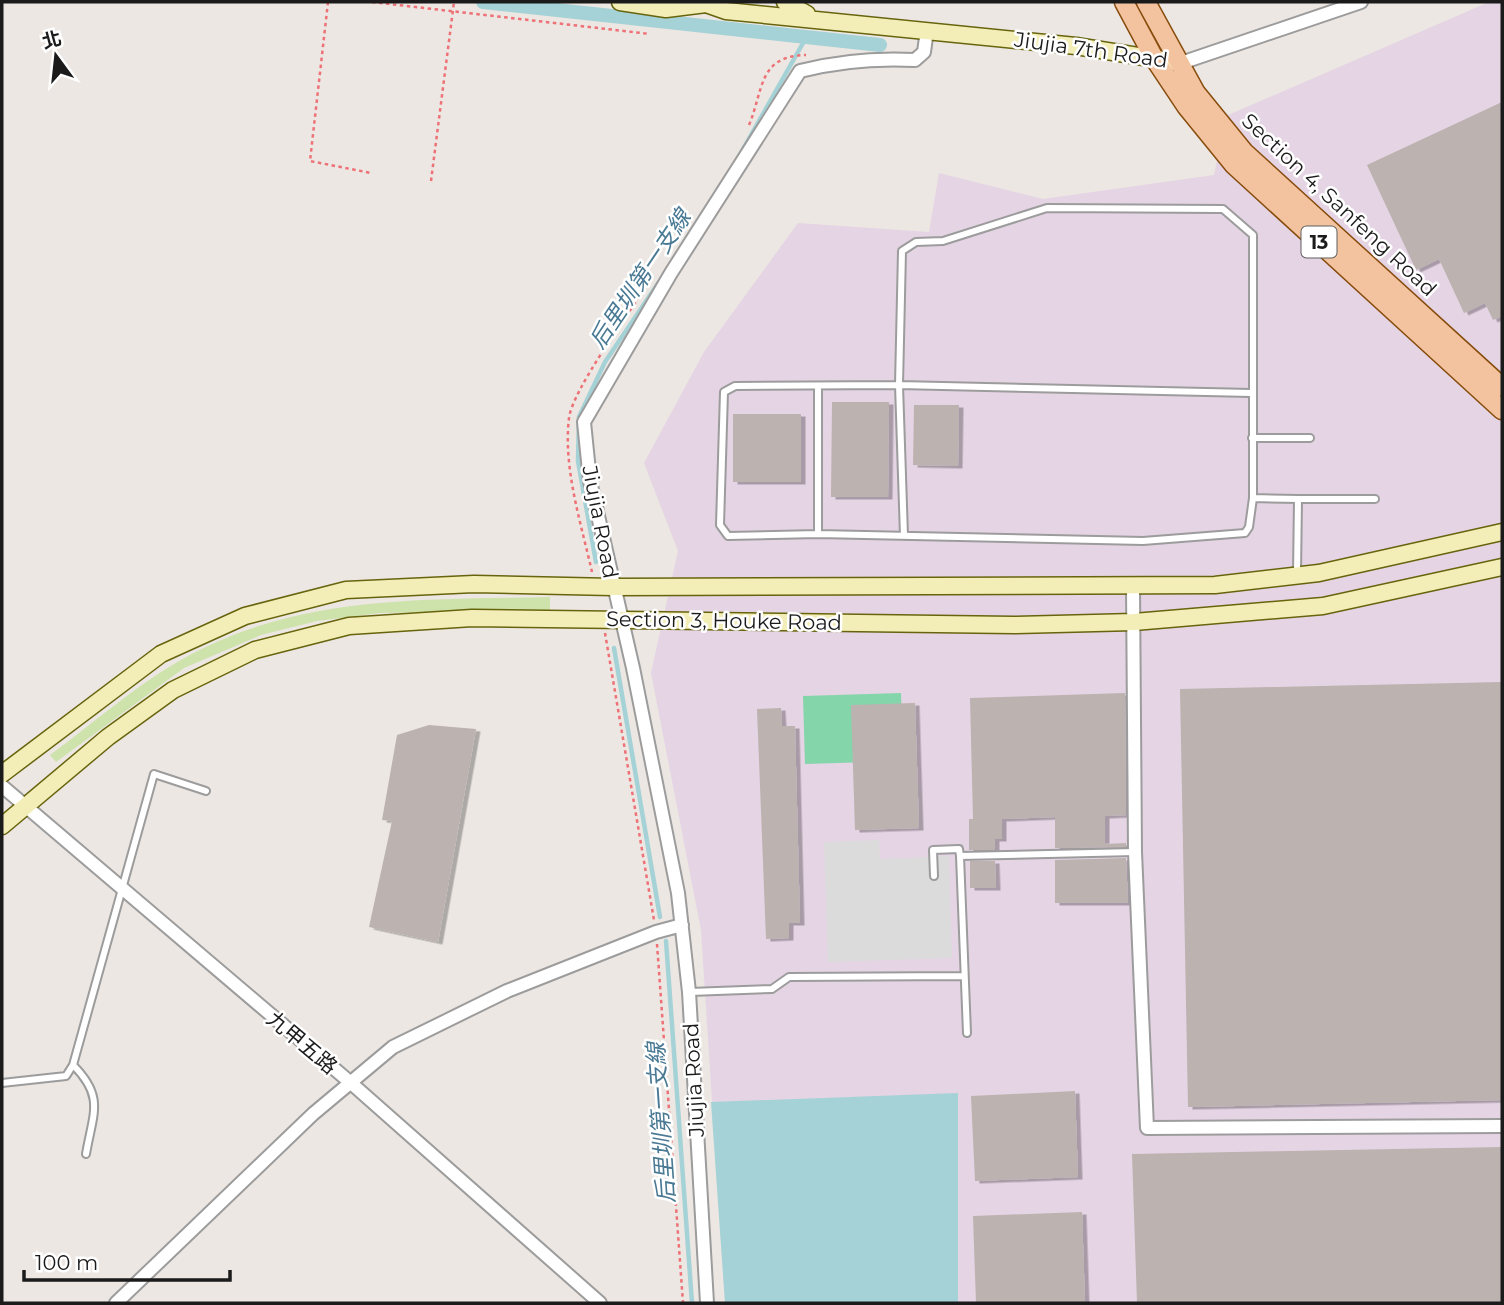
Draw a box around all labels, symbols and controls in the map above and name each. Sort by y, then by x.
north arrow [21,21,91,91]
text: 北 [40,26,64,54]
street label: Jiujia 7th Road [1012,26,1169,73]
street label: Section 4, Sanfeng Road [1237,108,1442,301]
water label: 后里圳第一支線 [583,202,698,354]
road number: 13 [1302,226,1336,258]
street label: Jiujia Road [577,462,624,580]
street label: Section 3, Houke Road [606,606,842,635]
street label: 九甲五路 [262,1006,343,1079]
street label: Jiujia Road [678,1022,709,1139]
water label: 后里圳第一支線 [641,1039,681,1204]
scale bar [24,1238,231,1282]
text: 100 m [35,1250,98,1275]

